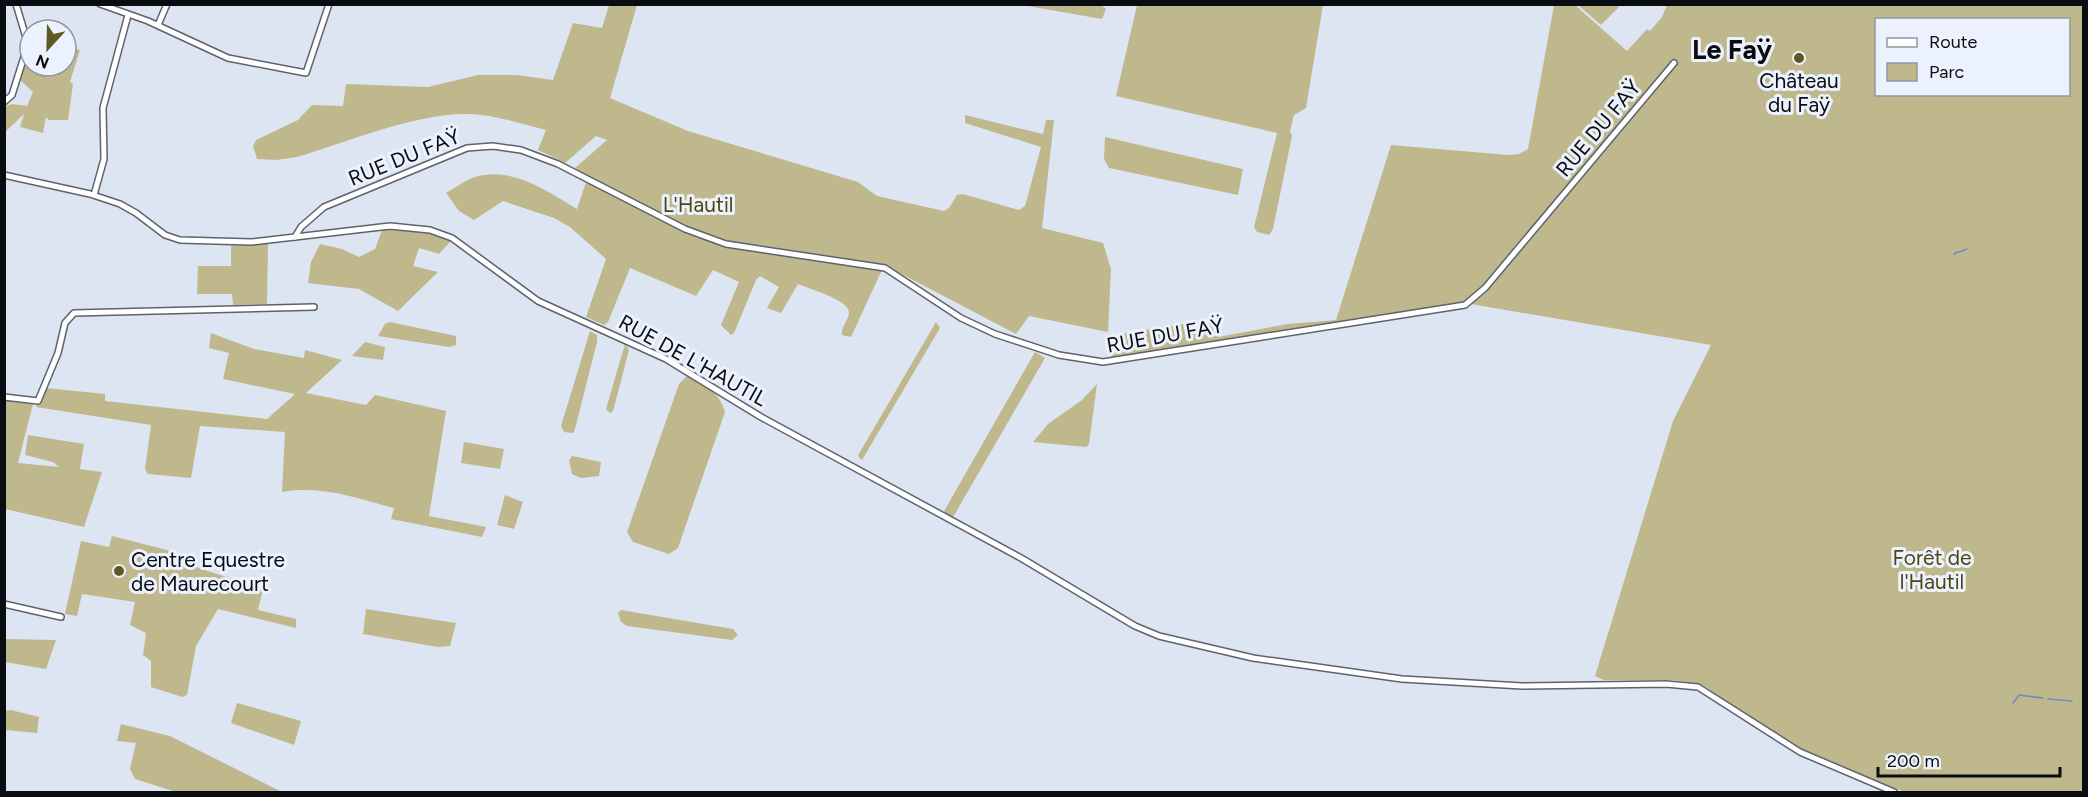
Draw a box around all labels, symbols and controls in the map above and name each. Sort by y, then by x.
north arrow [18,18,78,78]
legend [1875,18,2070,96]
text: Route [1929,31,1978,53]
district label: Le Faÿ [1692,33,1773,66]
text: N [33,50,52,73]
marker: Château du Faÿ [1792,51,1806,65]
text: Parc [1929,61,1965,83]
place label: Château du Faÿ [1759,68,1839,117]
street label: RUE DU FAŸ [1550,74,1646,181]
street label: RUE DU FAŸ [344,123,464,191]
park label: L'Hautil [663,192,733,217]
street label: RUE DE L'HAUTIL [614,309,772,411]
street label: RUE DU FAŸ [1105,312,1226,358]
park label: Forêt de l'Hautil [1893,545,1971,594]
place label: Centre Equestre de Maurecourt [131,547,285,596]
marker: Centre Equestre de Maurecourt [112,564,126,578]
scale bar [1878,740,2060,778]
text: 200 m [1887,750,1940,772]

